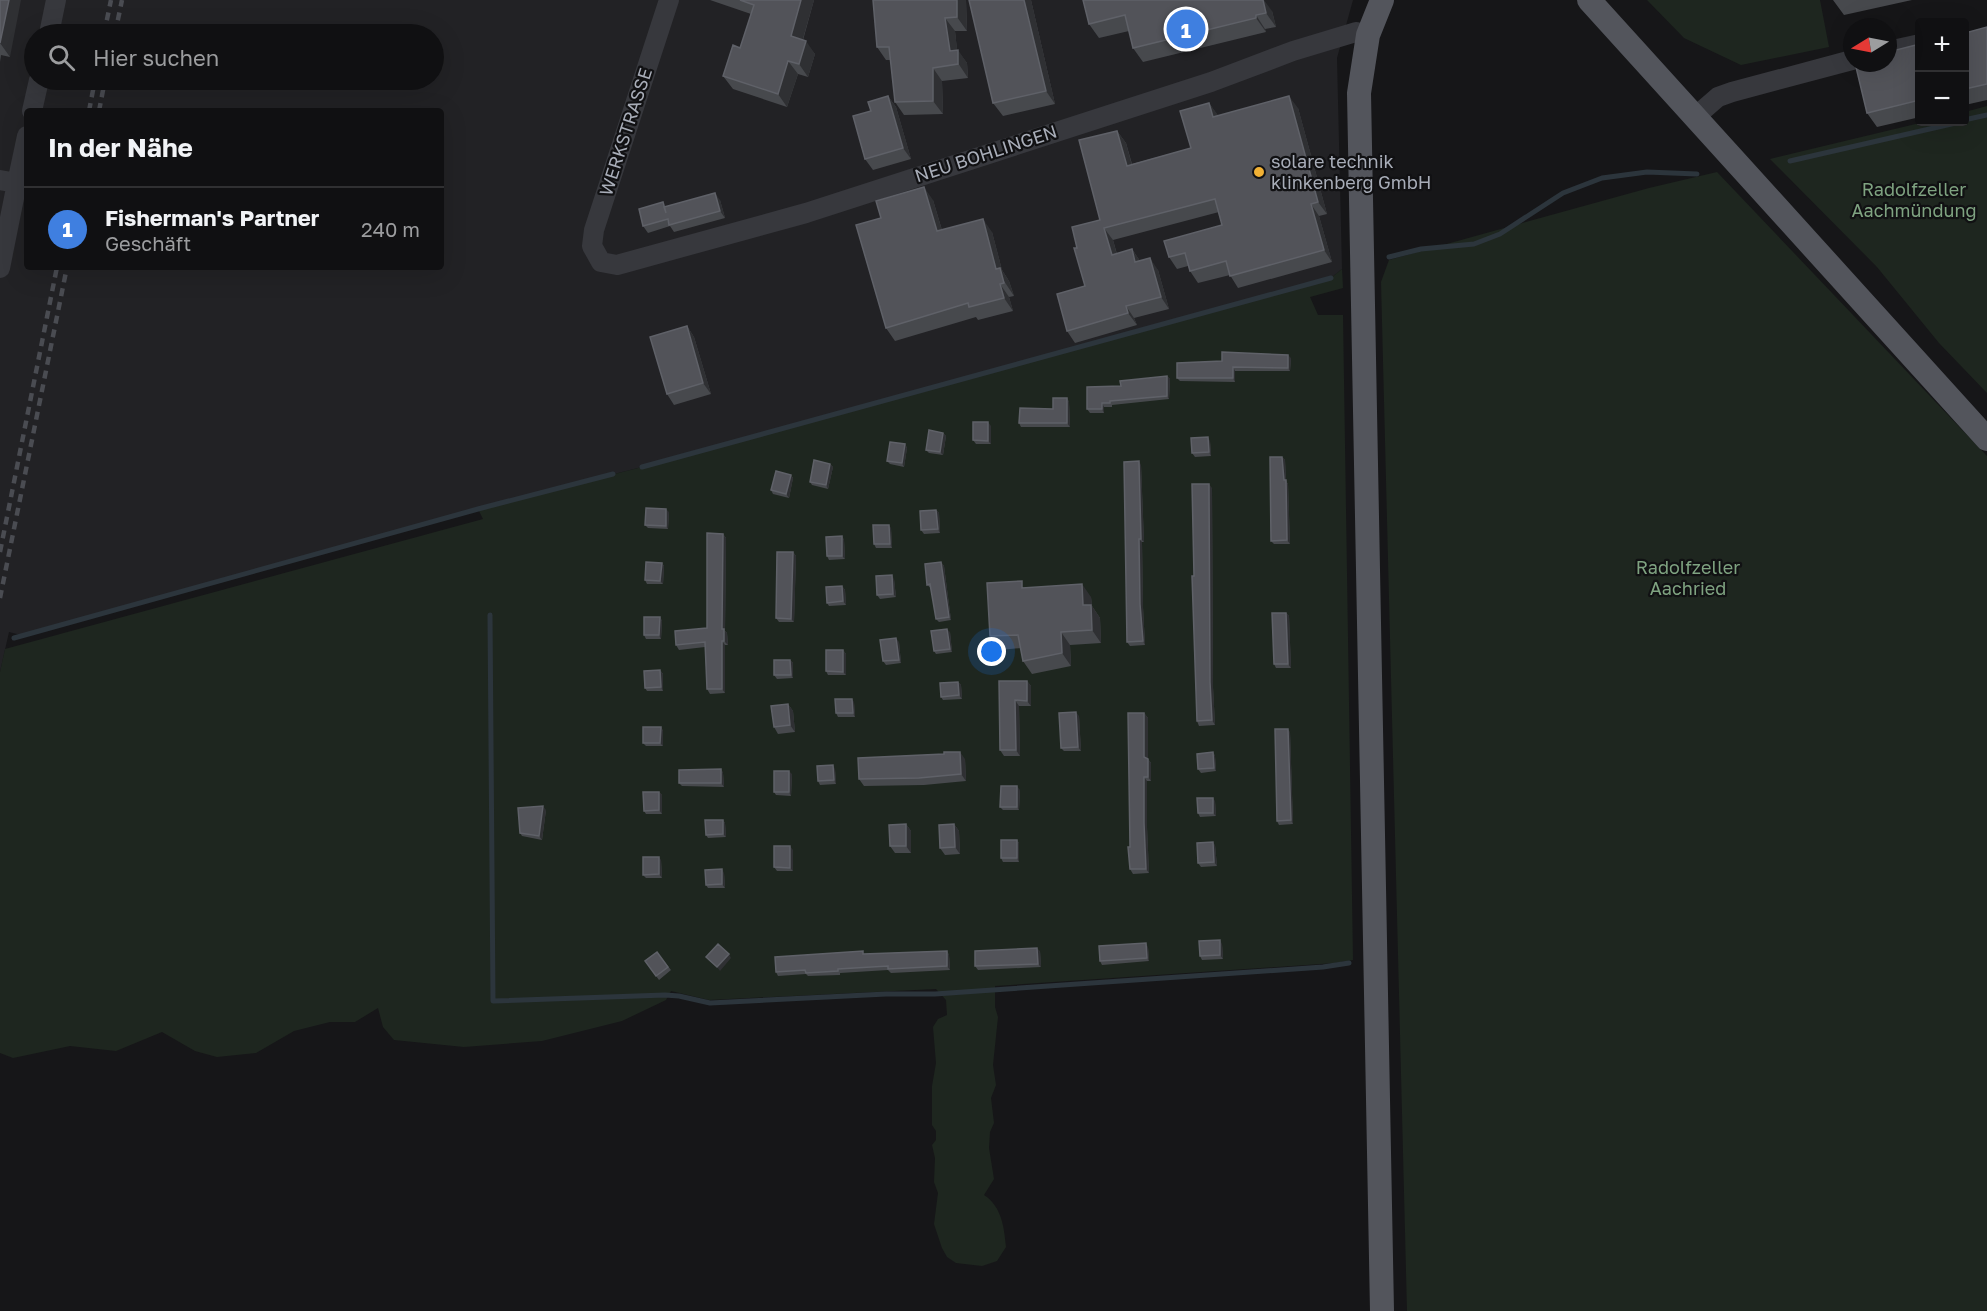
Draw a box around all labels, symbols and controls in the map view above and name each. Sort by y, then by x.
pin: 1 [1166,6,1206,51]
north arrow [1843,18,1897,72]
map controls [1915,18,1969,126]
button: + [1915,18,1969,72]
search box [24,24,444,90]
icon: search [45,41,78,74]
text: Hier suchen [93,44,219,71]
street label: WERKSTRASSE [594,65,656,198]
button: − [1915,72,1969,126]
street label: NEU BOHLINGEN [912,120,1060,186]
text: In der Nähe [48,132,193,163]
place label: solare technik klinkenberg GmbH [1271,150,1431,193]
marker: solare technik klinkenberg GmbH [1252,165,1266,179]
park label: Radolfzeller Aachmündung [1851,178,1977,221]
text: Fisherman's Partner [105,204,319,231]
text: 1 [62,217,73,241]
text: 240 m [361,217,420,241]
text: Geschäft [105,231,191,255]
park label: Radolfzeller Aachried [1636,556,1740,599]
your location [977,637,1006,666]

